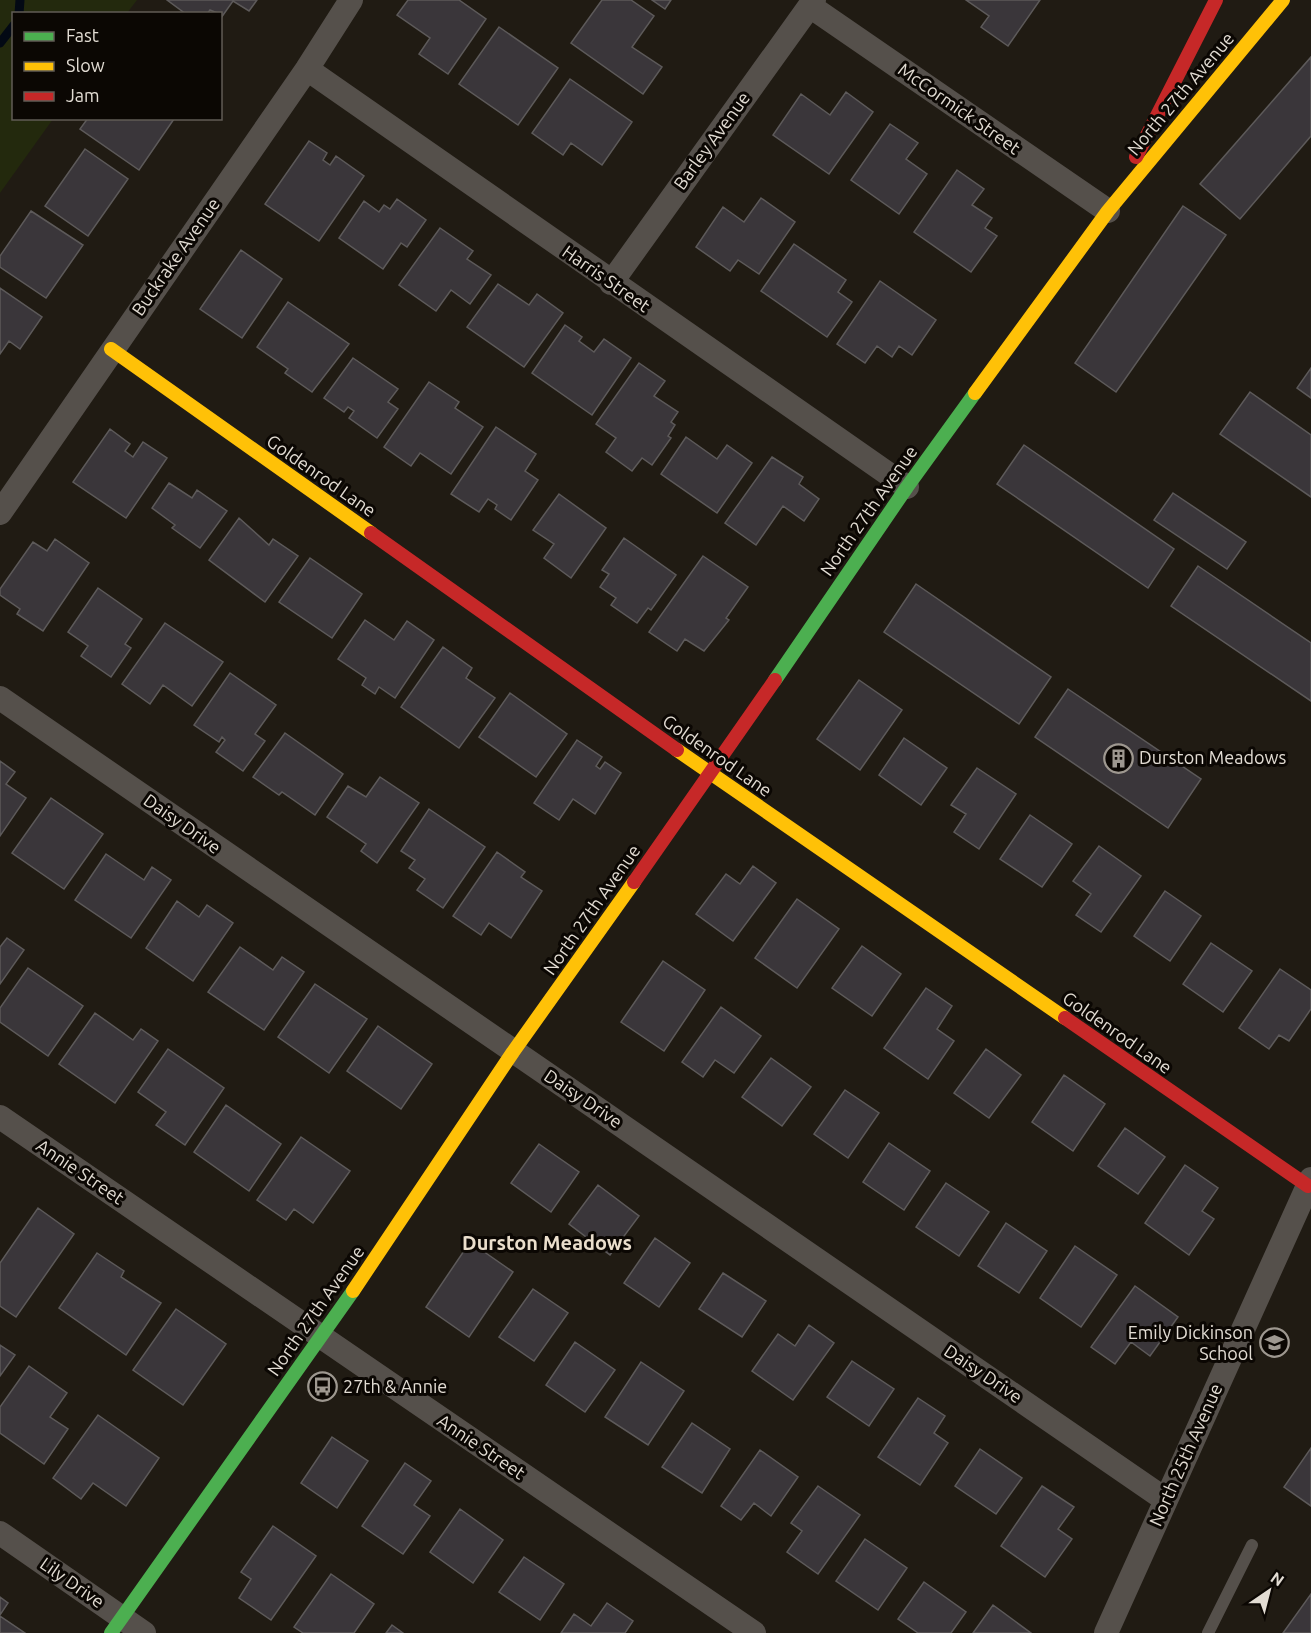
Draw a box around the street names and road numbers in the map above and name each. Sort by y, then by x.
street label: North 27th Avenue [1123,28,1237,159]
street label: McCormick Street [895,59,1024,158]
street label: Barley Avenue [669,88,753,193]
street label: Buckrake Avenue [127,194,223,319]
street label: Harris Street [559,241,654,316]
street label: Goldenrod Lane [263,430,380,520]
street label: North 27th Avenue [816,442,921,579]
street label: Goldenrod Lane [659,710,776,800]
street label: Daisy Drive [140,789,225,857]
street label: North 27th Avenue [539,841,644,978]
street label: Goldenrod Lane [1059,987,1176,1077]
street label: Daisy Drive [541,1065,626,1131]
street label: Annie Street [33,1135,128,1208]
street label: North 27th Avenue [263,1242,368,1379]
street label: Daisy Drive [941,1340,1026,1406]
street label: North 25th Avenue [1145,1380,1226,1529]
street label: Annie Street [434,1410,529,1483]
street label: Lily Drive [37,1553,108,1611]

